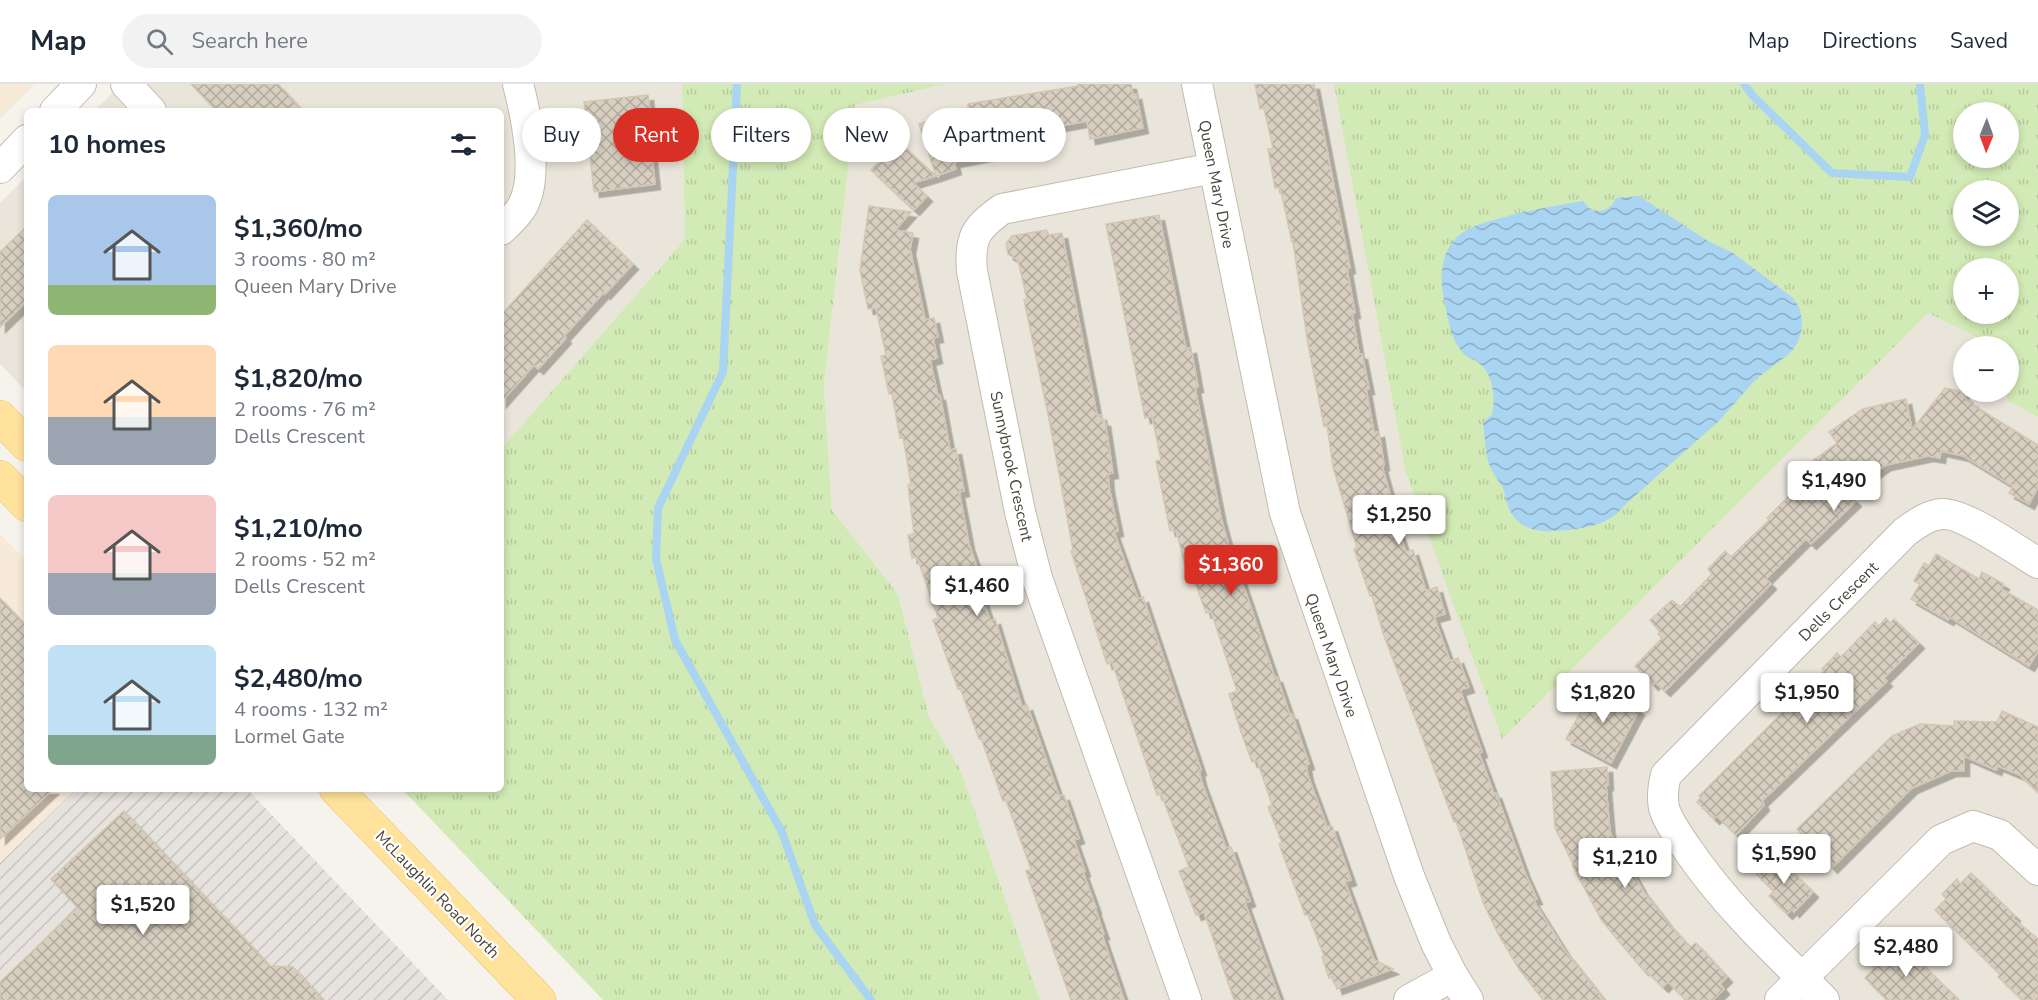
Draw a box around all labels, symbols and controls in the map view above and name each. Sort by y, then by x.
search box [122,14,542,68]
text: Map [30,22,86,60]
icon: search [143,25,176,58]
text: Search here [191,26,308,56]
text: Map [1748,27,1789,55]
text: Directions [1822,27,1917,55]
text: Saved [1950,27,2008,55]
north arrow [1953,102,2019,168]
map controls [1953,102,2019,402]
chip: Buy [522,108,601,162]
chip: Rent [613,108,699,162]
chip: Filters [711,108,811,162]
chip: New [823,108,910,162]
chip: Apartment [922,108,1066,162]
street label: Queen Mary Drive [1193,118,1239,250]
text: 10 homes [48,127,166,162]
icon: filters [447,128,480,161]
button: layers [1953,180,2019,246]
text: $1,360/mo [234,211,363,246]
icon: home [96,219,168,291]
text: 3 rooms · 80 m² [234,246,376,273]
button: + [1953,258,2019,324]
text: Queen Mary Drive [234,273,397,300]
button: − [1953,336,2019,402]
text: $1,820/mo [234,361,363,396]
icon: home [96,369,168,441]
street label: Sunnybrook Crescent [984,389,1038,544]
text: 2 rooms · 76 m² [234,396,376,423]
text: Dells Crescent [234,423,365,450]
pin: $1,490 [1785,461,1883,512]
text: $1,490 [1802,467,1866,494]
pin: $1,250 [1350,495,1448,546]
text: $1,250 [1367,501,1431,528]
text: $1,210/mo [234,511,363,546]
icon: home [96,519,168,591]
pin: $1,360 [1182,545,1280,596]
text: 2 rooms · 52 m² [234,546,376,573]
text: $1,360 [1199,551,1263,578]
street label: Dells Crescent [1794,557,1884,646]
pin: $1,460 [928,566,1026,617]
text: $1,460 [945,572,1009,599]
text: Dells Crescent [234,573,365,600]
street label: Queen Mary Drive [1299,590,1363,720]
text: $2,480/mo [234,661,363,696]
icon: home [96,669,168,741]
pin: $1,820 [1554,673,1652,724]
pin: $1,950 [1758,673,1856,724]
text: $1,820 [1571,679,1635,706]
text: $1,950 [1775,679,1839,706]
text: 4 rooms · 132 m² [234,696,388,723]
text: Lormel Gate [234,723,345,750]
street label: McLaughlin Road North [370,826,504,964]
pin: $1,590 [1735,834,1833,885]
pin: $1,210 [1576,838,1674,889]
text: $1,590 [1752,840,1816,867]
text: $1,210 [1593,844,1657,871]
pin: $1,520 [94,885,192,936]
text: $1,520 [111,891,175,918]
pin: $2,480 [1857,927,1955,978]
text: $2,480 [1874,933,1938,960]

